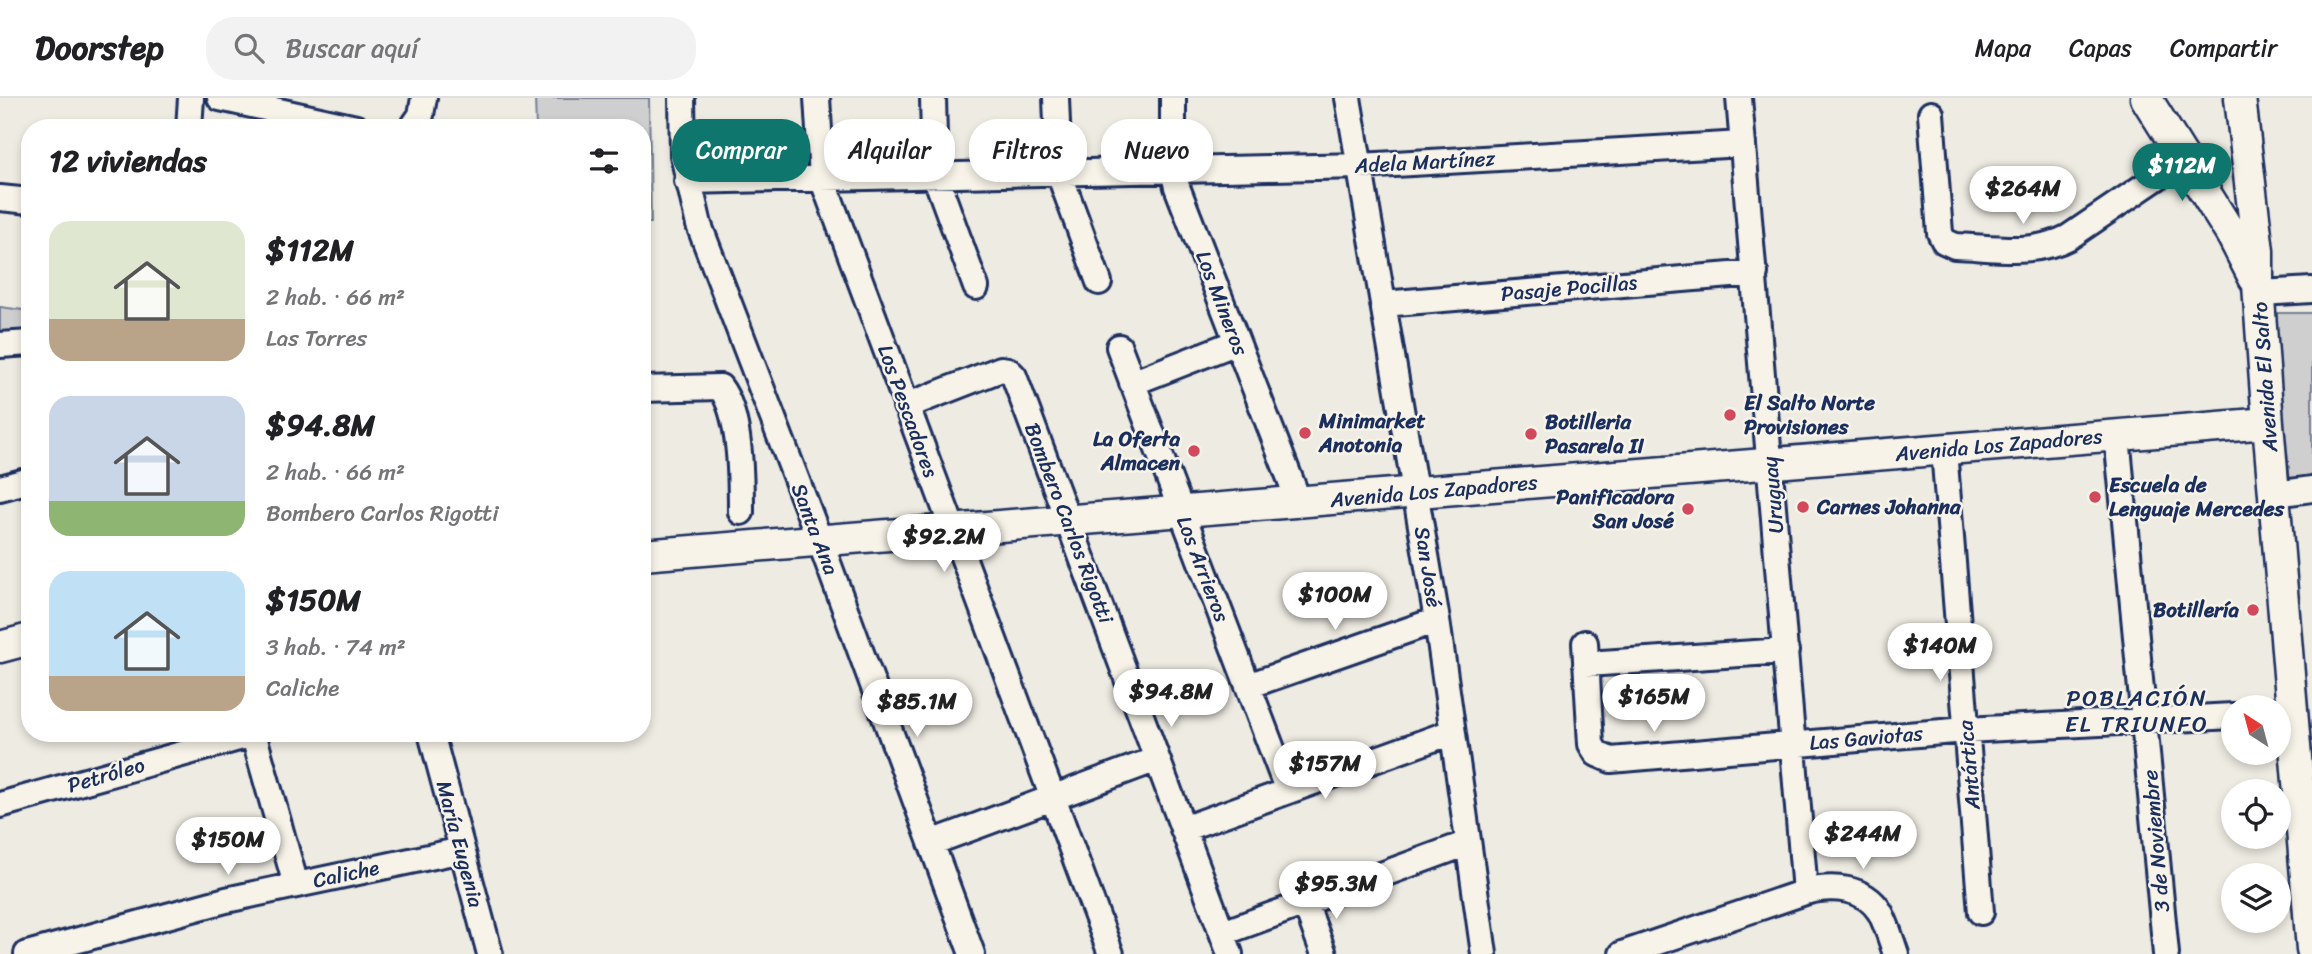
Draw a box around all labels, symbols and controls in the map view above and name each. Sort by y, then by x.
search box [206,17,696,80]
text: Doorstep [35,19,164,77]
text: Buscar aquí [286,25,418,71]
text: Mapa [1975,27,2031,69]
text: Capas [2069,27,2132,69]
text: Compartir [2170,27,2277,69]
icon: search [230,29,268,67]
chip: Comprar [672,119,810,182]
chip: Alquilar [824,119,955,182]
chip: Filtros [969,119,1087,182]
chip: Nuevo [1101,119,1213,182]
text: 12 viviendas [49,134,207,188]
street label: Adela Martínez [1353,139,1496,185]
icon: filters [585,142,623,180]
pin: $112M [2133,144,2231,203]
text: $112M [2148,145,2216,186]
pin: $264M [1974,166,2072,226]
text: $264M [1986,168,2060,209]
text: $112M [266,223,354,277]
street label: Los Mineros [1185,245,1260,361]
icon: home [105,249,189,333]
street label: Pasaje Pocillas [1499,263,1639,313]
text: 2 hab. · 66 m² [266,277,405,318]
street label: Avenida El Salto [2241,300,2289,454]
text: Las Torres [266,318,367,359]
street label: Los Pescadores [866,339,950,483]
place label: El Salto Norte Provisiones [1744,384,1875,446]
text: $94.8M [266,398,375,452]
place label: Minimarket Anotonia [1318,402,1426,464]
place label: Botilleria Pasarela II [1545,403,1645,465]
marker: El Salto Norte Provisiones [1722,407,1738,423]
street label: Bombero Carlos Rigotti [1013,417,1125,630]
street label: Avenida Los Zapadores [1893,417,2105,473]
place label: La Oferta Almacen [1093,420,1181,482]
icon: home [105,424,189,508]
marker: Minimarket Anotonia [1297,425,1313,441]
marker: Botilleria Pasarela II [1523,426,1539,442]
marker: La Oferta Almacen [1186,443,1202,459]
text: 2 hab. · 66 m² [266,452,405,493]
street label: Uruguay [1751,455,1795,535]
street label: Avenida Los Zapadores [1328,463,1540,519]
place label: Escuela de Lenguaje Mercedes [2109,466,2286,528]
street label: Santa Ana [780,477,850,581]
place label: Panificadora San José [1556,478,1675,540]
place label: Carnes Johanna [1816,488,1962,526]
marker: Escuela de Lenguaje Mercedes [2087,489,2103,505]
text: Bombero Carlos Rigotti [266,493,499,534]
marker: Carnes Johanna [1795,499,1811,515]
marker: Panificadora San José [1680,501,1696,517]
street label: Los Arrieros [1165,510,1241,628]
pin: $92.2M [887,514,1001,574]
text: $92.2M [903,516,985,557]
street label: San José [1403,524,1453,610]
text: $150M [266,573,361,627]
pin: $100M [1286,573,1384,632]
text: $100M [1298,574,1372,615]
place label: Botillería [2153,591,2239,629]
icon: home [105,599,189,683]
marker: Botillería [2245,602,2261,618]
pin: $140M [1891,624,1989,683]
text: $140M [1903,625,1977,666]
text: 3 hab. · 74 m² [266,627,406,668]
text: Caliche [266,668,339,709]
pin: $94.8M [1114,670,1228,729]
text: $94.8M [1129,671,1213,712]
pin: $165M [1605,674,1703,734]
text: $165M [1618,676,1690,717]
district label: POBLACIÓN EL TRIUNFO [2065,678,2209,745]
pin: $85.1M [860,680,974,739]
text: $85.1M [878,681,956,722]
north arrow [2221,695,2291,765]
map controls [2221,695,2291,933]
street label: Las Gaviotas [1808,714,1925,762]
street label: Antártica [1946,718,1992,812]
pin: $157M [1276,742,1374,801]
text: $157M [1289,743,1361,784]
street label: Petróleo [63,746,149,804]
street label: 3 de Noviembre [2131,768,2181,914]
street label: María Eugenia [425,776,495,912]
button: locate [2221,779,2291,849]
pin: $244M [1814,812,1912,871]
text: $244M [1825,813,1901,854]
pin: $150M [179,818,277,877]
text: $150M [192,819,264,860]
street label: Caliche [309,848,383,900]
pin: $95.3M [1279,862,1393,921]
text: $95.3M [1295,863,1377,904]
button: layers [2221,863,2291,933]

